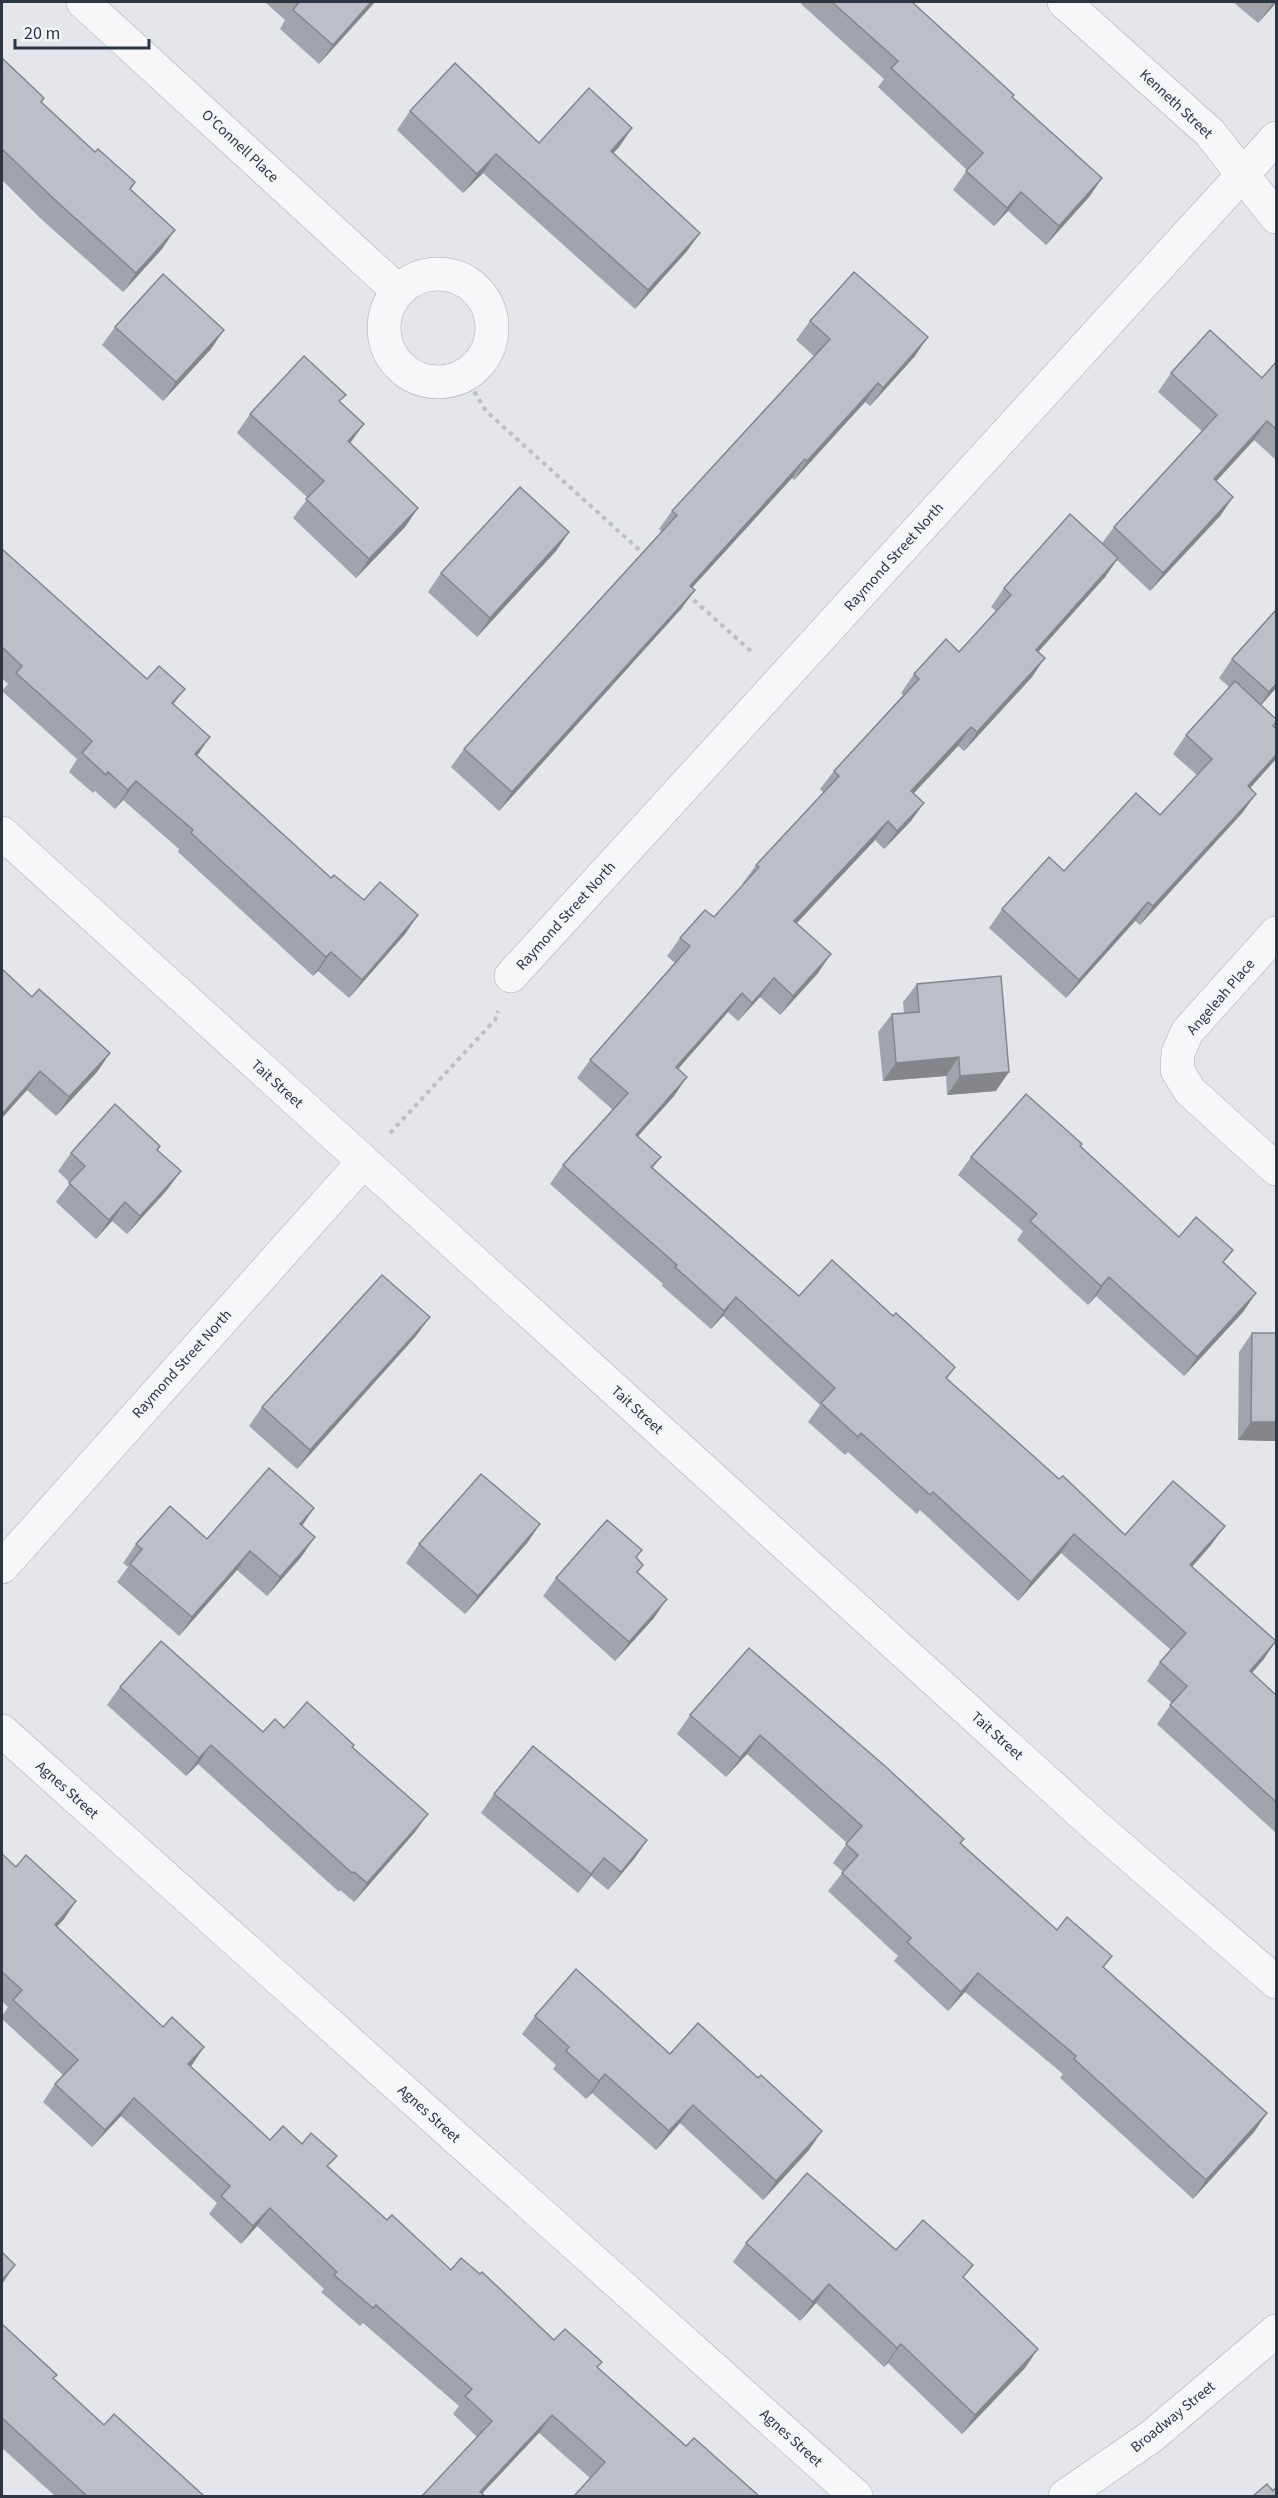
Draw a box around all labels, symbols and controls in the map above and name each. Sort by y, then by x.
scale bar [15,12,148,50]
text: 20 m [24,21,60,46]
street label: Kenneth Street [1135,64,1217,144]
street label: O'Connell Place [197,105,283,187]
street label: Raymond Street North [839,498,949,616]
street label: Raymond Street North [511,857,621,975]
street label: Angeleah Place [1182,954,1260,1040]
street label: Tait Street [246,1055,308,1113]
street label: Raymond Street North [127,1305,237,1423]
street label: Tait Street [606,1381,668,1439]
street label: Tait Street [966,1707,1028,1765]
street label: Agnes Street [31,1756,103,1824]
street label: Agnes Street [393,2080,465,2148]
street label: Broadway Street [1126,2376,1220,2458]
street label: Agnes Street [755,2404,827,2472]

